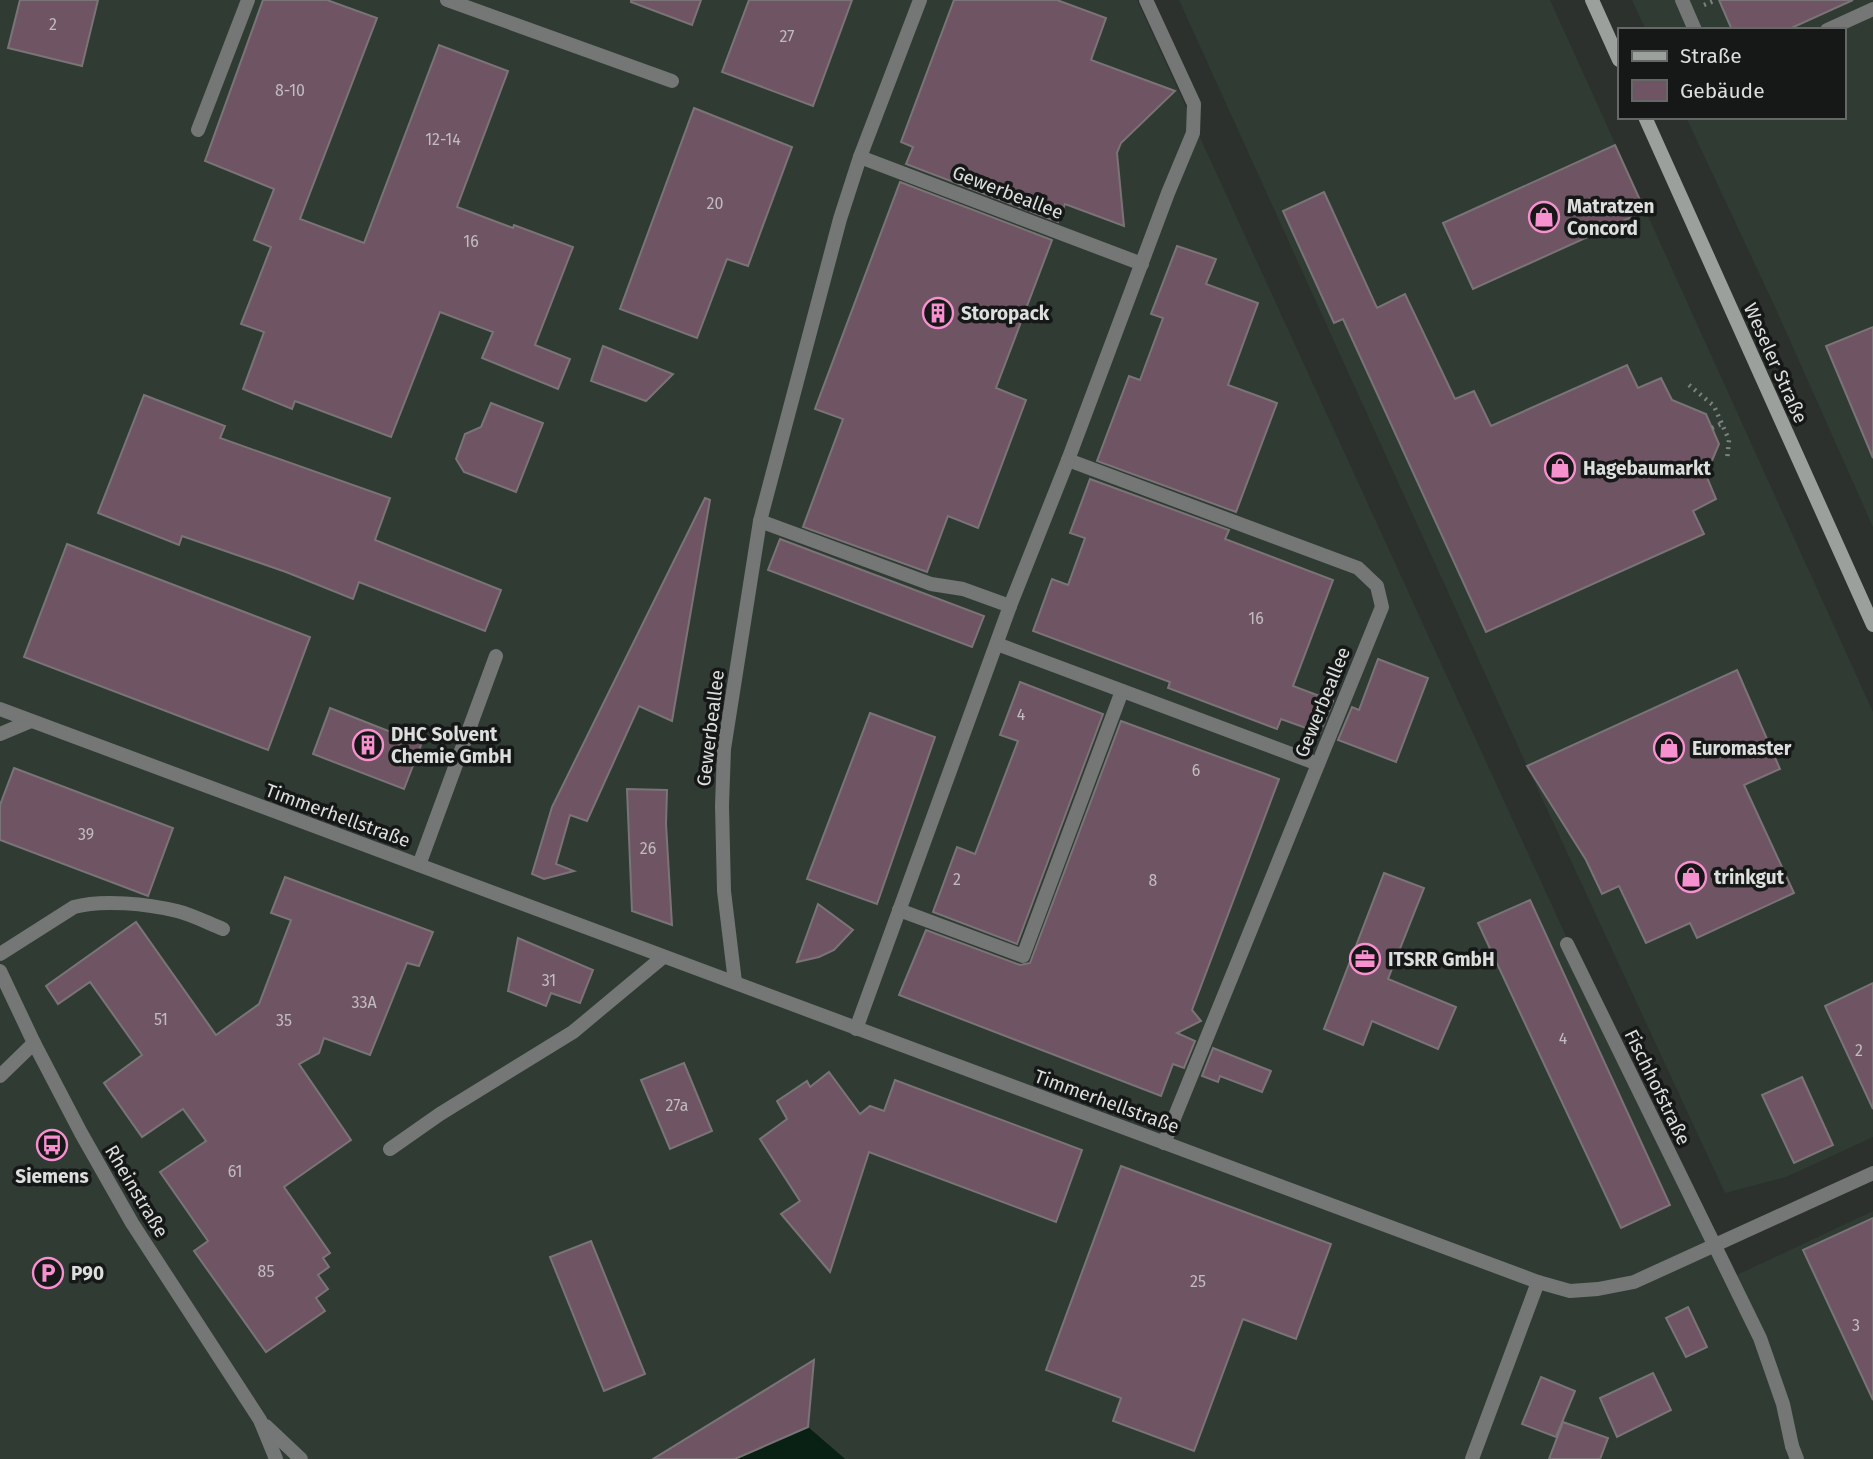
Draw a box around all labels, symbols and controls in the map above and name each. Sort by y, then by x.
house number: 2 [49,15,57,34]
house number: 27 [780,27,794,46]
legend [1618,28,1845,119]
text: Straße [1680,43,1742,69]
text: Gebäude [1680,78,1765,104]
house number: 8-10 [275,81,305,100]
house number: 12-14 [425,130,461,149]
street label: Gewerbeallee [949,161,1067,224]
house number: 20 [707,194,723,213]
place label: Matratzen Concord [1567,195,1654,240]
shop icon: Matratzen Concord [1527,200,1561,234]
house number: 16 [463,232,479,251]
building icon: Storopack [921,296,955,330]
street label: Weseler Straße [1739,300,1812,427]
place label: Storopack [961,302,1050,325]
shop icon: Hagebaumarkt [1543,451,1577,485]
place label: Hagebaumarkt [1583,457,1711,480]
house number: 16 [1248,609,1264,628]
street label: Gewerbeallee [1290,644,1355,761]
street label: Gewerbeallee [692,669,729,788]
house number: 4 [1017,705,1026,724]
place label: DHC Solvent Chemie GmbH [391,723,512,768]
building icon: DHC Solvent Chemie GmbH [351,728,385,762]
shop icon: Euromaster [1652,731,1686,765]
place label: Euromaster [1692,737,1792,760]
house number: 6 [1192,761,1200,780]
street label: Timmerhellstraße [262,779,413,852]
house number: 39 [78,825,94,844]
house number: 26 [640,839,656,858]
shop icon: trinkgut [1674,860,1708,894]
place label: trinkgut [1714,866,1785,889]
house number: 2 [953,870,961,889]
house number: 8 [1149,871,1158,890]
office icon: ITSRR GmbH [1348,942,1382,976]
place label: ITSRR GmbH [1388,948,1495,971]
house number: 31 [542,971,556,990]
house number: 33A [351,993,377,1012]
house number: 51 [154,1010,168,1029]
house number: 35 [276,1011,292,1030]
street label: Fischhofstraße [1620,1026,1696,1149]
house number: 4 [1559,1029,1568,1048]
house number: 2 [1855,1041,1863,1060]
street label: Timmerhellstraße [1031,1065,1182,1138]
house number: 27a [665,1096,689,1115]
bus stop icon: Siemens [35,1128,69,1162]
street label: Rheinstraße [100,1141,173,1242]
house number: 61 [228,1162,242,1181]
place label: Siemens [15,1165,89,1188]
parking icon: P90 [31,1256,65,1290]
place label: P90 [71,1262,104,1285]
house number: 85 [258,1262,274,1281]
house number: 25 [1190,1272,1206,1291]
house number: 3 [1852,1316,1860,1335]

